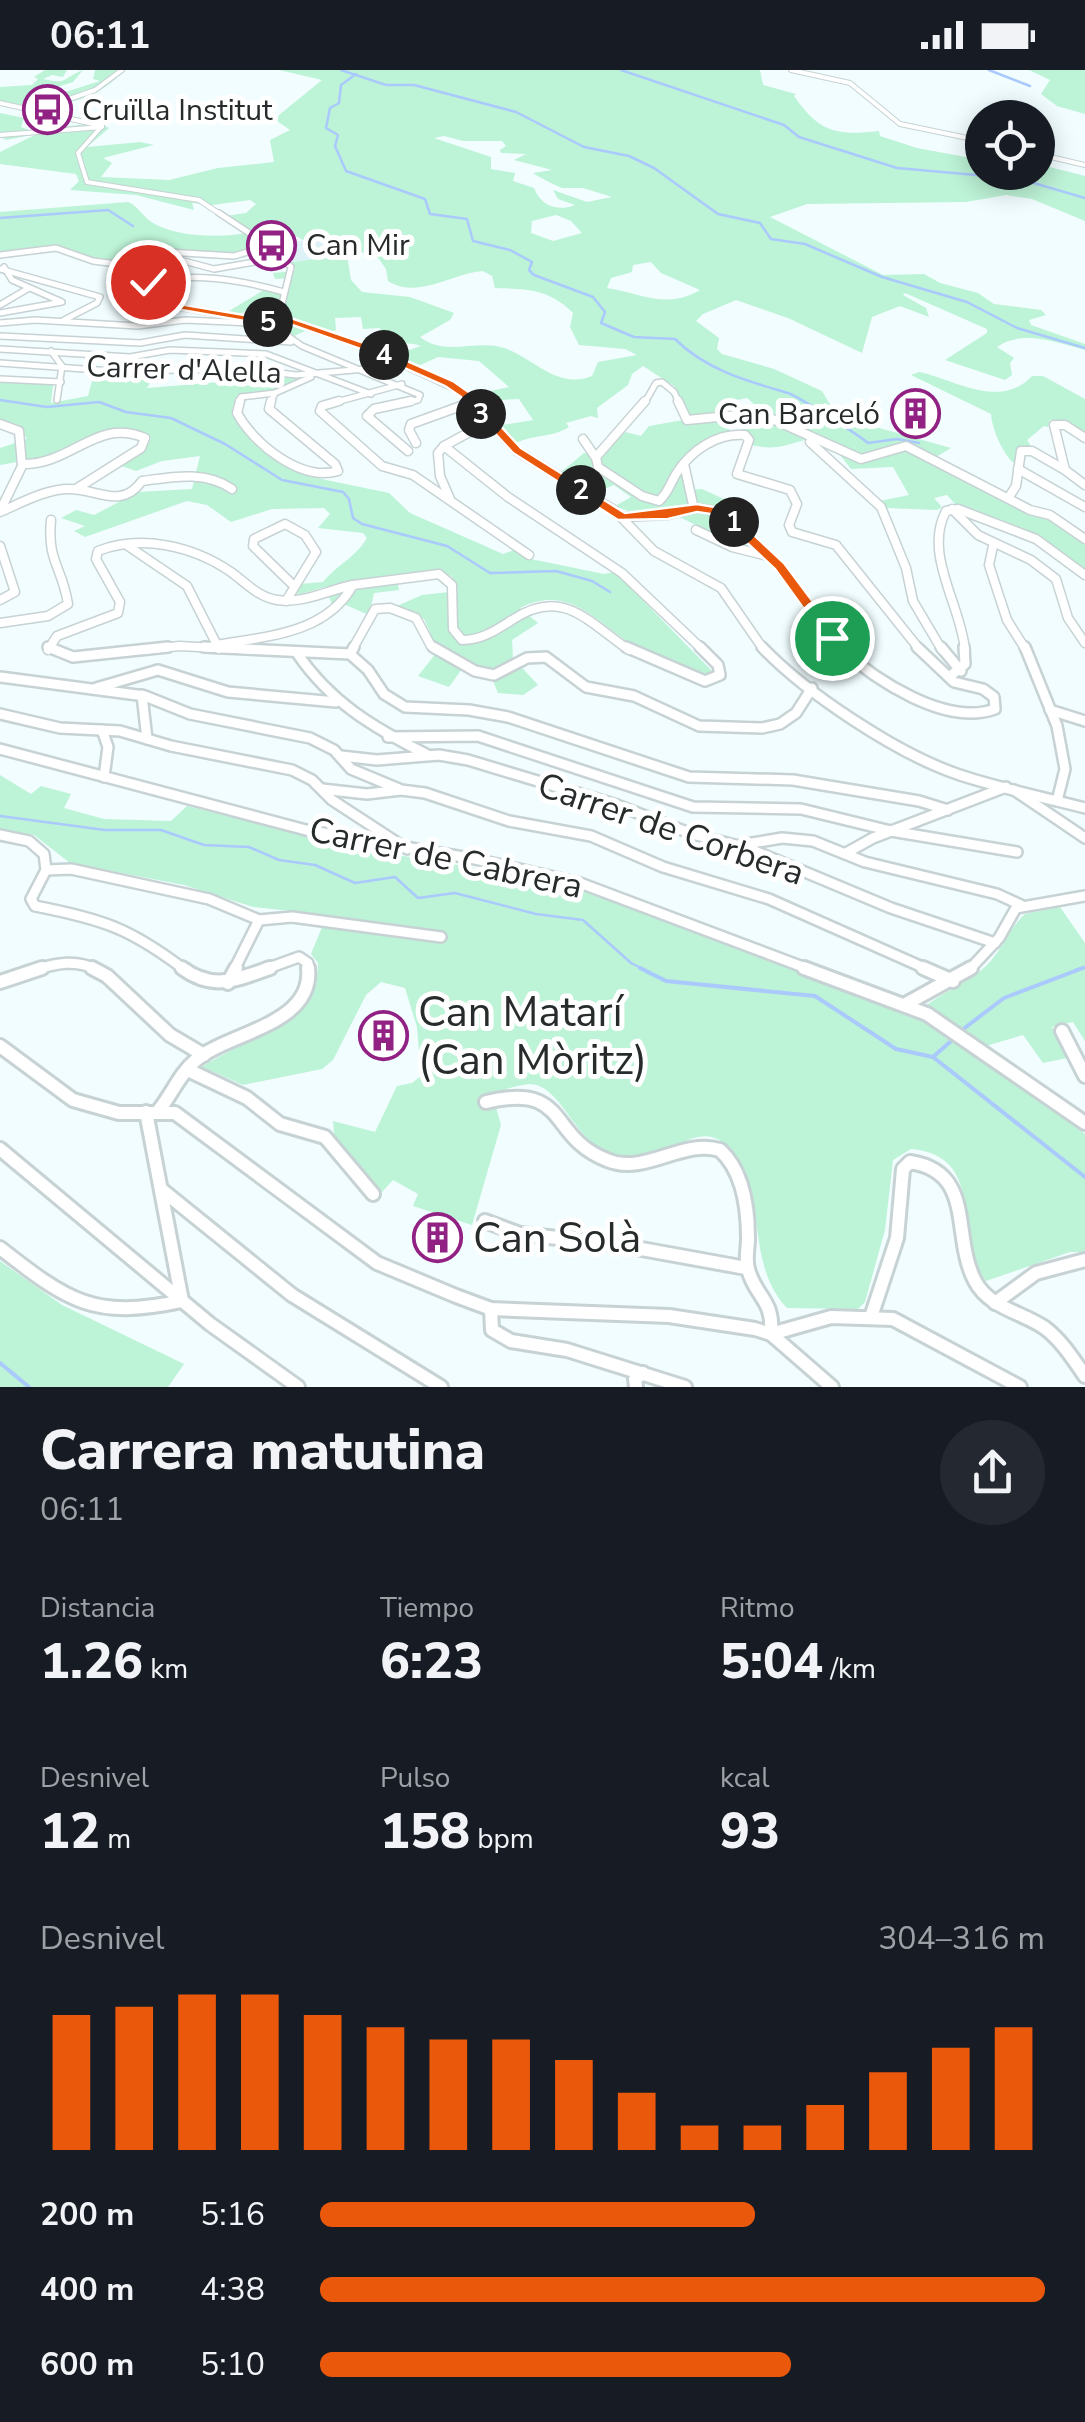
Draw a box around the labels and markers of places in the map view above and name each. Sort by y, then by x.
bus stop icon: Cruïlla Institut [21,84,73,136]
place label: Cruïlla Institut [82,90,273,131]
bus stop icon: Can Mir [245,219,297,271]
place label: Can Mir [306,225,410,266]
pin [106,240,191,325]
pin: 5 [243,297,293,347]
pin: 4 [359,330,409,380]
building icon: Can Barceló [889,388,941,440]
pin: 3 [456,389,506,439]
place label: Can Barceló [718,394,880,435]
pin: 2 [556,465,606,515]
pin: 1 [709,497,759,547]
pin [790,596,875,681]
place label: Can Matarí (Can Mòritz) [418,984,647,1089]
building icon: Can Matarí (Can Mòritz) [357,1010,409,1062]
place label: Can Solà [473,1210,641,1267]
building icon: Can Solà [412,1212,464,1264]

